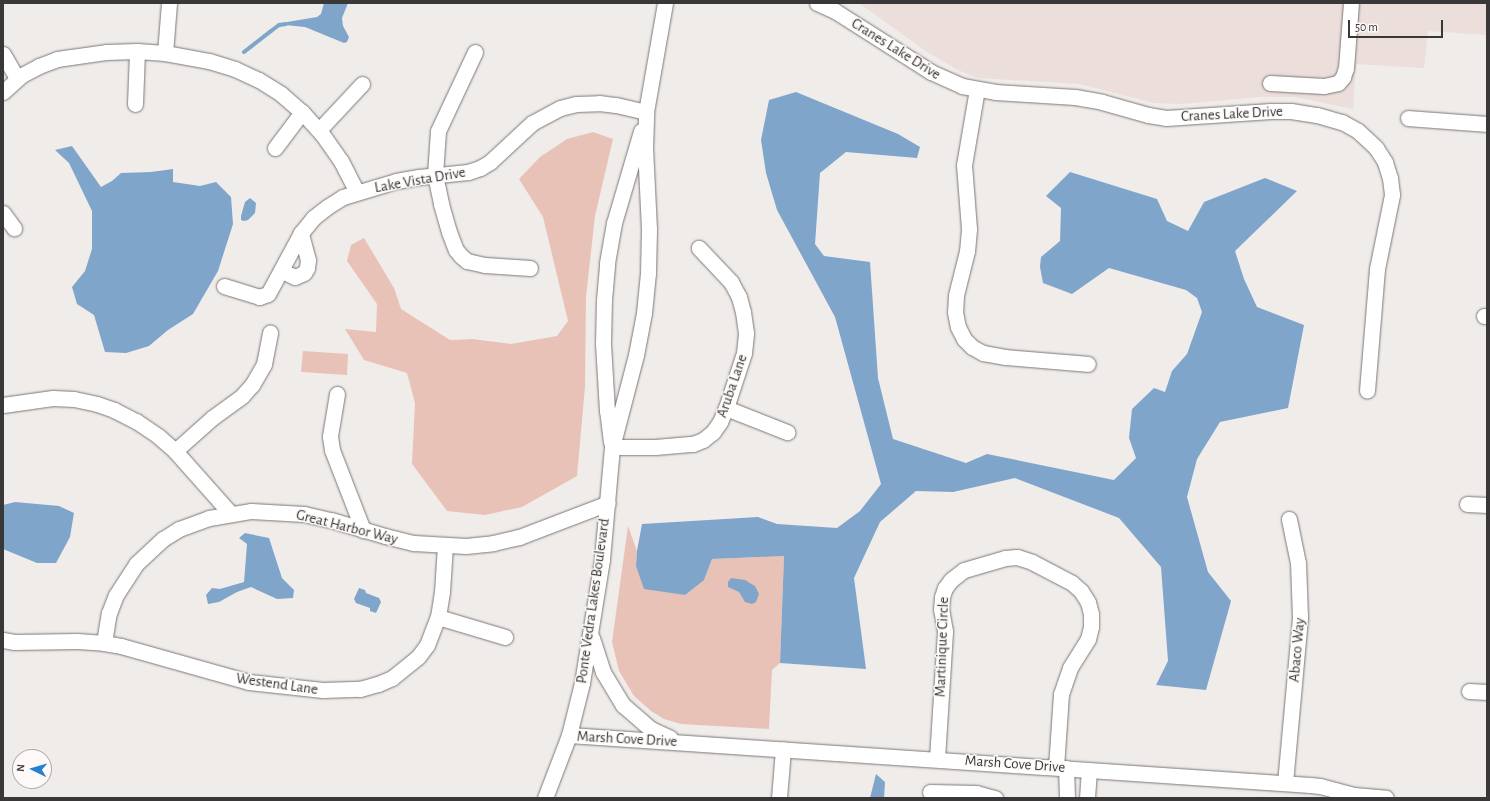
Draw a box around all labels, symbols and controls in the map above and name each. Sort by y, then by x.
scale bar [1350,12,1445,38]
street label: Cranes Lake Drive [848,14,944,84]
text: 50 m [1355,21,1378,33]
street label: Cranes Lake Drive [1181,102,1283,126]
street label: Lake Vista Drive [373,163,467,197]
street label: Aruba Lane [713,352,751,420]
street label: Great Harbor Way [294,506,400,548]
street label: Ponte Vedra Lakes Boulevard [573,517,613,685]
street label: Martinique Circle [931,597,953,697]
street label: Abaco Way [1285,617,1309,683]
street label: Westend Lane [235,669,319,699]
street label: Marsh Cove Drive [576,727,678,751]
north arrow [12,749,52,789]
street label: Marsh Cove Drive [964,752,1066,776]
text: N [15,764,26,772]

